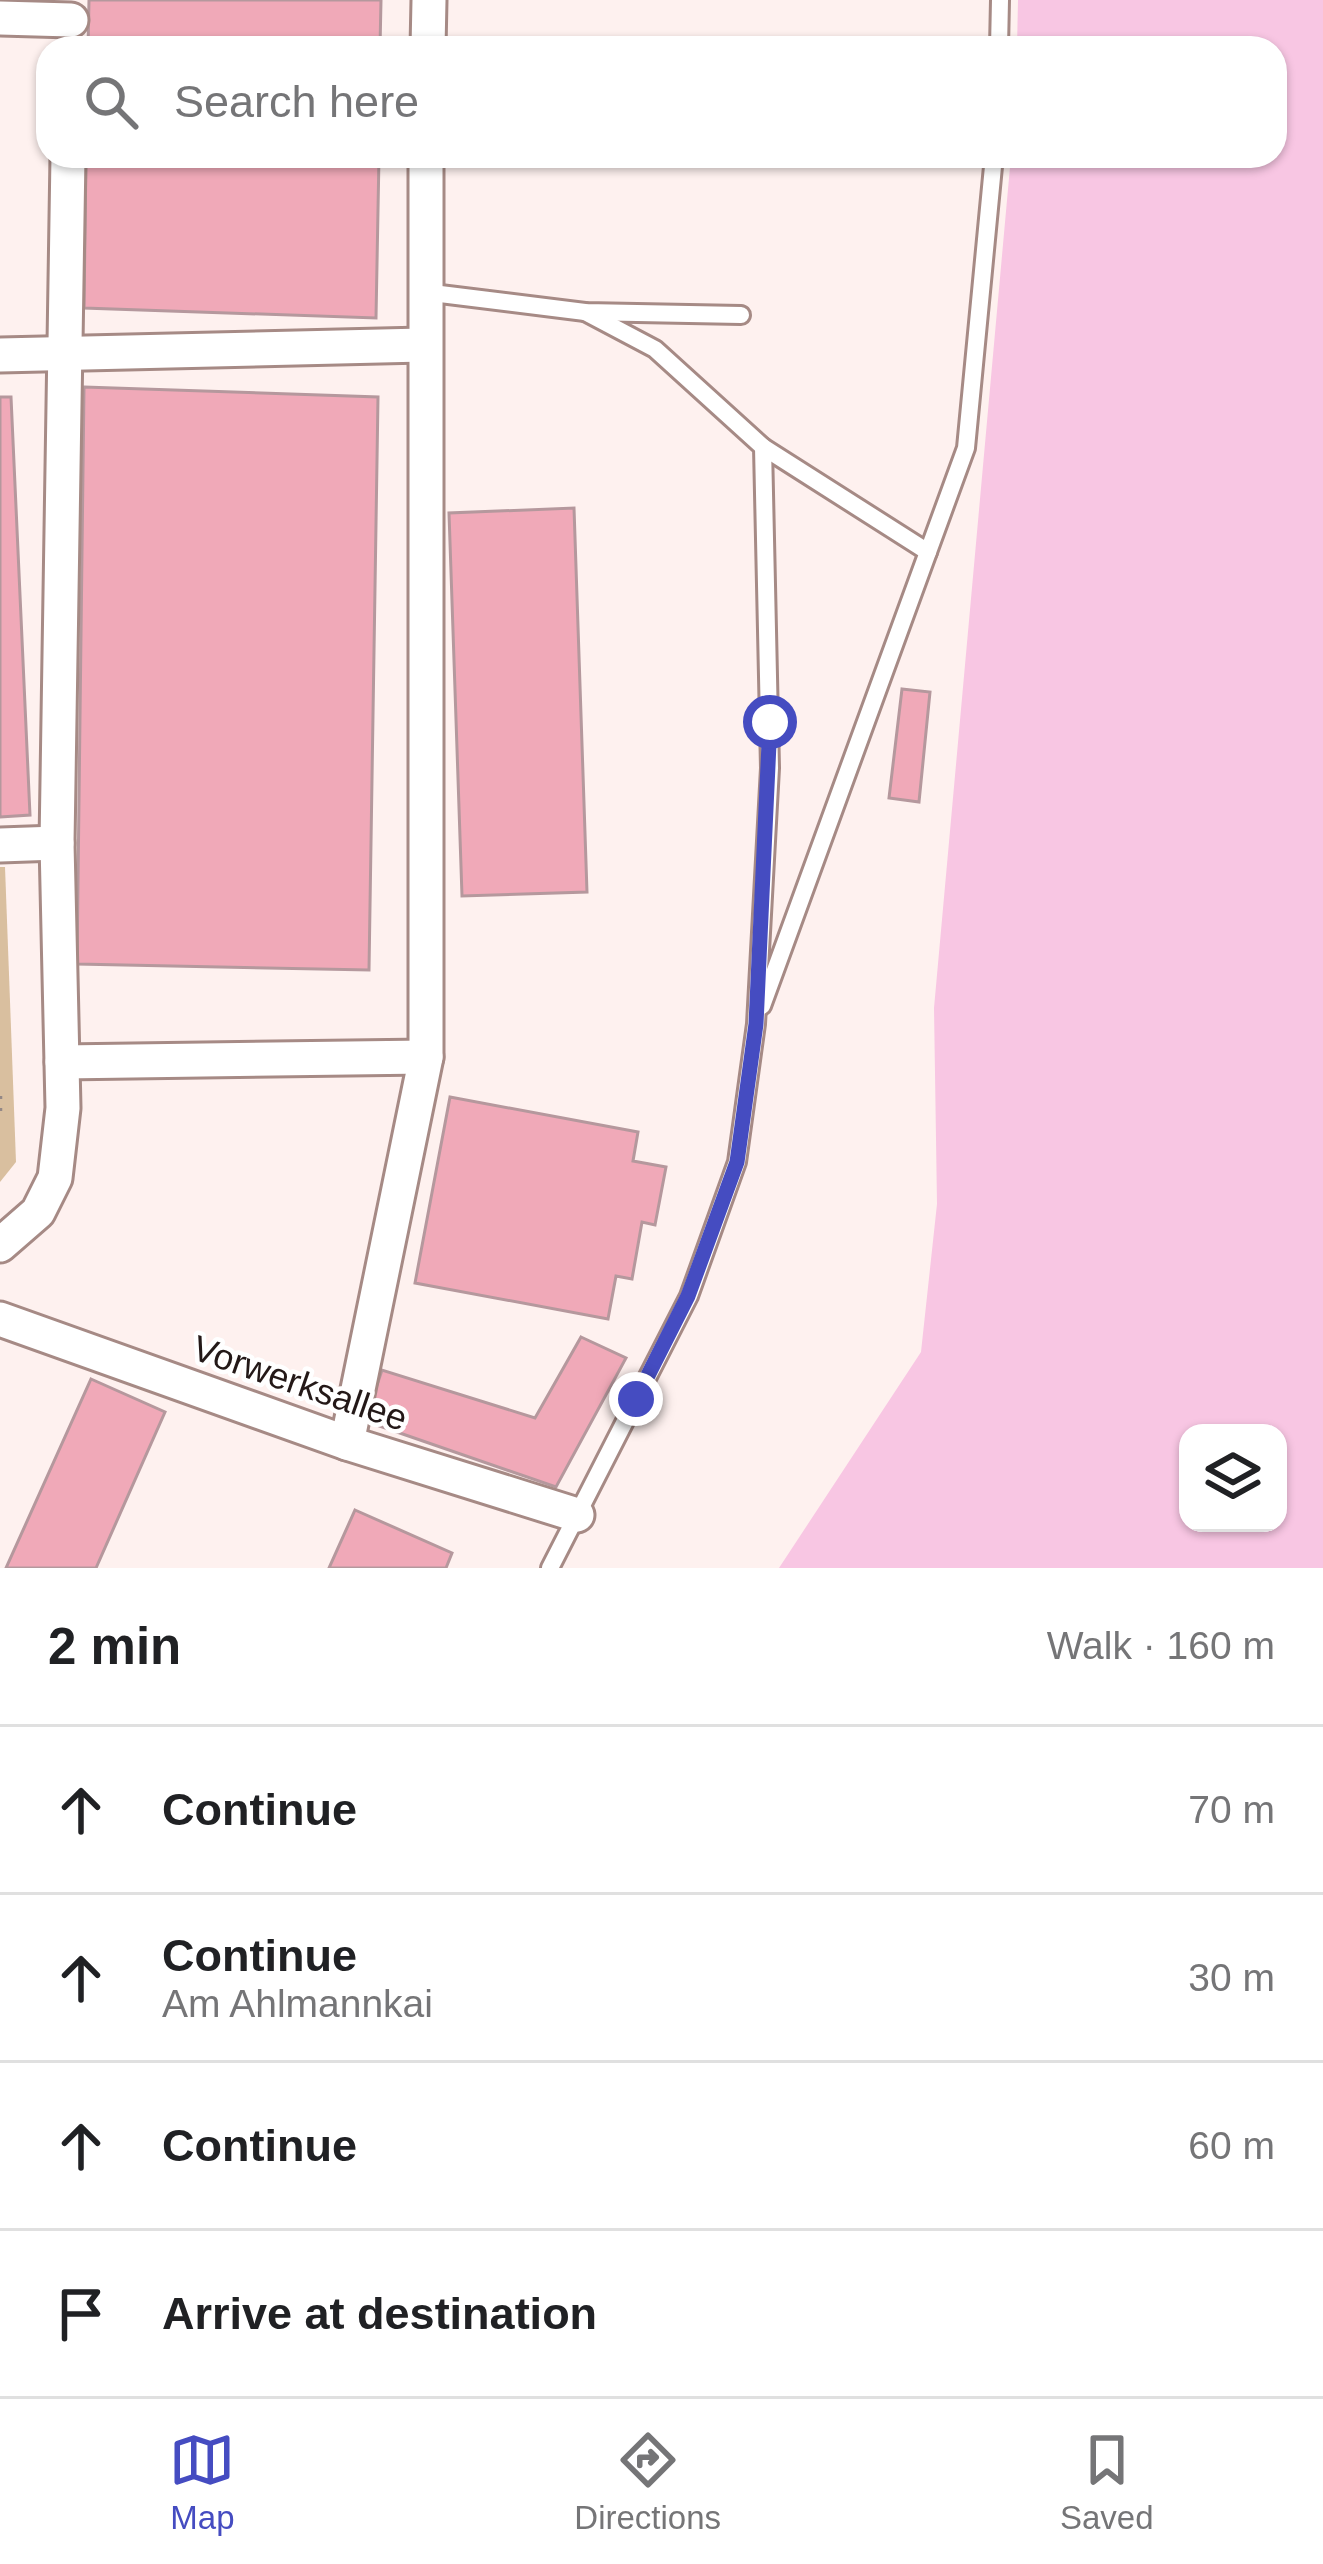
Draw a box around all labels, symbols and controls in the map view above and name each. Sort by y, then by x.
search box [36,36,1287,168]
icon: search [78,69,144,135]
text: Search here [174,76,419,127]
route start [743,695,797,749]
street label: Vorwerksallee [187,1327,413,1439]
route end [609,1372,663,1426]
map controls [1179,1424,1287,1532]
button: layers [1179,1424,1287,1532]
text: 2 min [48,1618,181,1675]
text: Walk · 160 m [1047,1624,1275,1667]
icon: ahead [48,1777,114,1843]
text: Continue [162,1784,357,1835]
text: 70 m [1188,1788,1275,1831]
text: Continue [162,1930,357,1981]
icon: ahead [48,1945,114,2011]
text: 30 m [1188,1956,1275,1999]
text: Am Ahlmannkai [162,1982,433,2025]
icon: ahead [48,2113,114,2179]
text: Continue [162,2120,357,2171]
text: 60 m [1188,2124,1275,2167]
icon: arrive [48,2281,114,2347]
text: Arrive at destination [162,2288,597,2339]
tab: Map [169,2427,235,2537]
tab: Directions [574,2427,721,2537]
tab: Saved [1060,2427,1154,2537]

